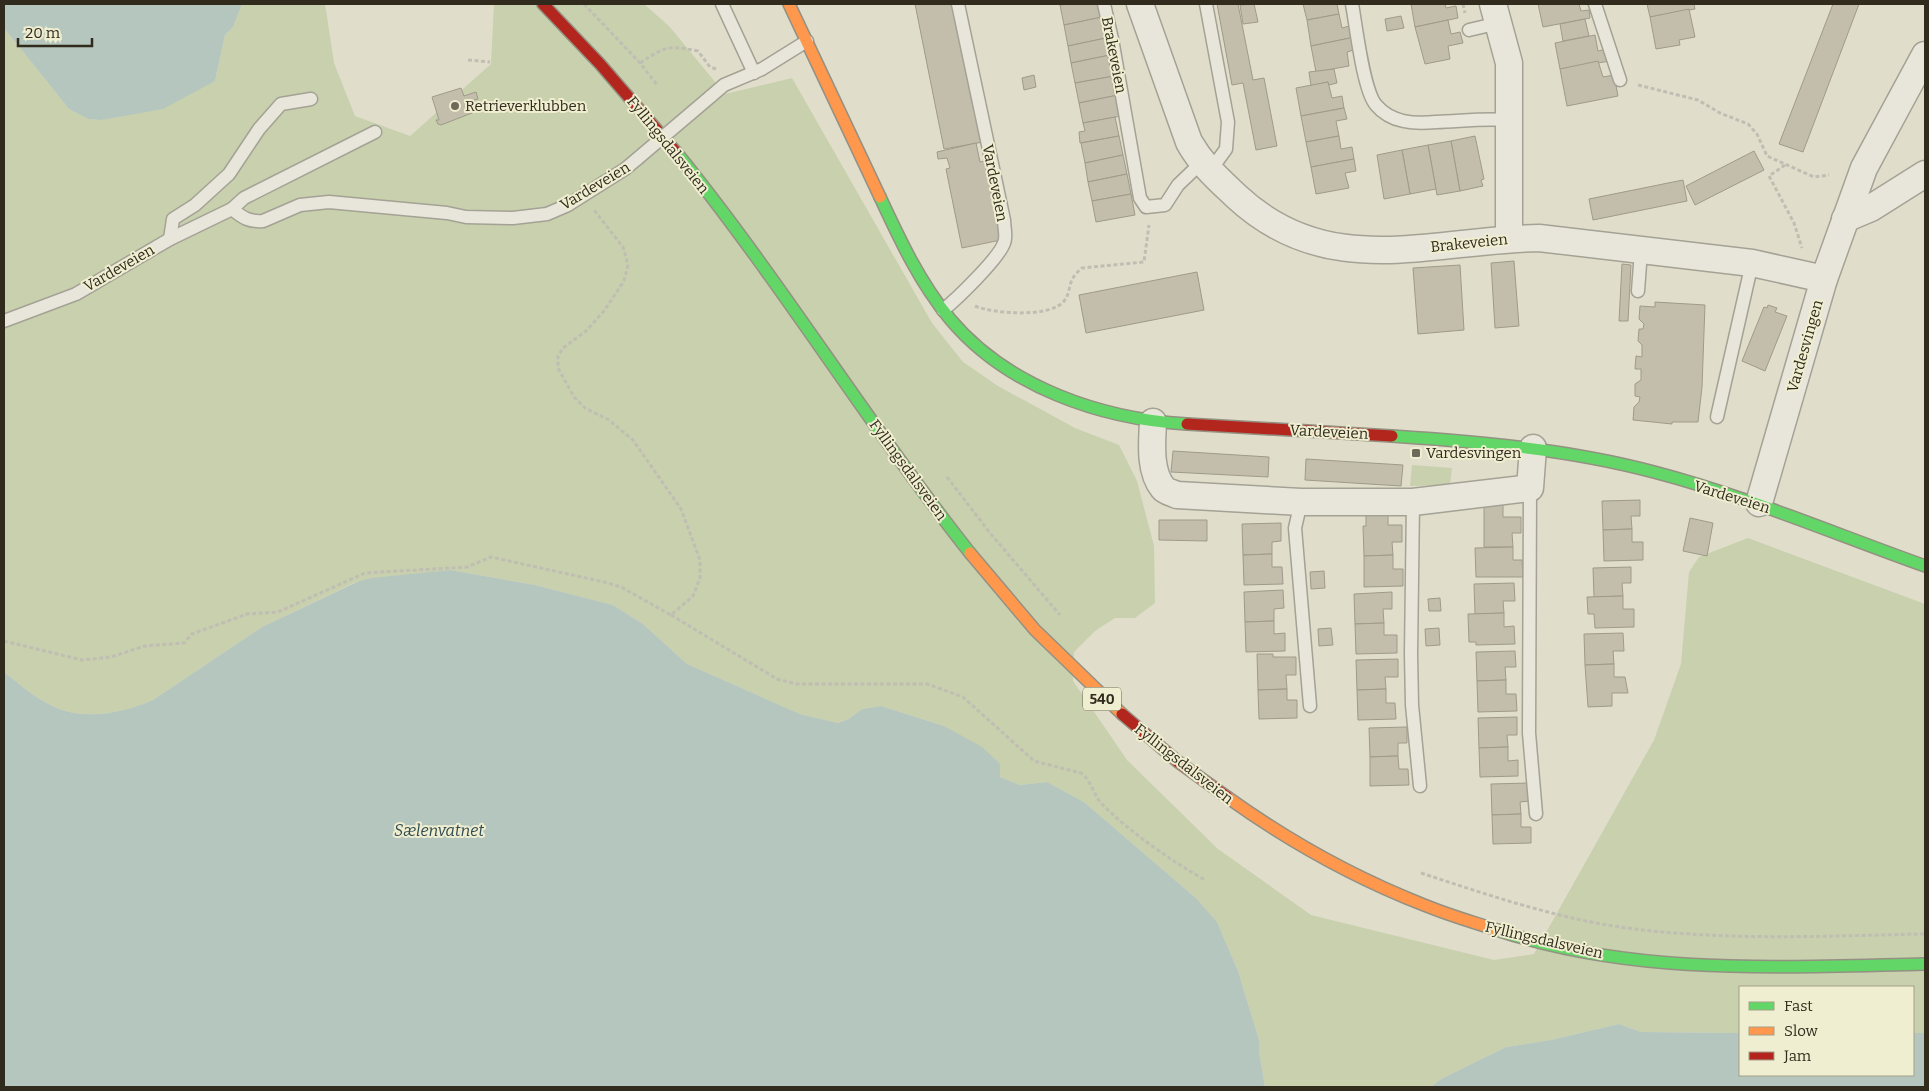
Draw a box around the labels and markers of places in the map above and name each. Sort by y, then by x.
place label: Retrieverklubben [465,97,587,115]
marker: Retrieverklubben [449,100,461,112]
place label: Vardesvingen [1426,444,1522,462]
marker: Vardesvingen [1410,447,1422,459]

